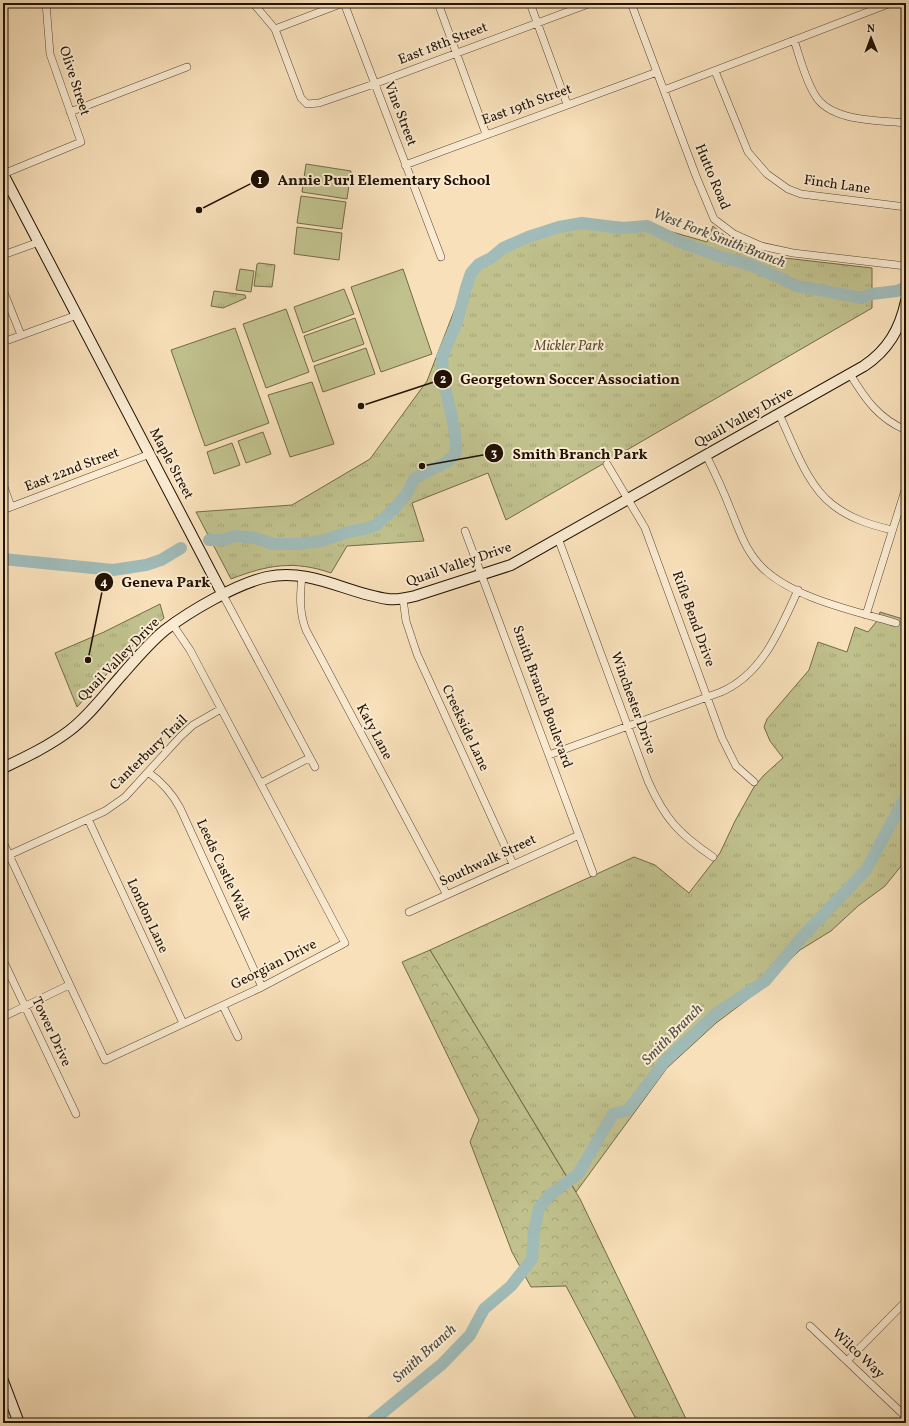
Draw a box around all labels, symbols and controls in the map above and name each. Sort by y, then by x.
street label: East 18th Street [396,18,491,70]
north arrow [851,18,891,58]
text: N [867,22,875,37]
street label: Olive Street [54,44,94,118]
street label: Vine Street [379,79,421,149]
street label: East 19th Street [479,80,575,130]
street label: Hutto Road [690,141,734,213]
callout: Annie Purl Elementary School [250,166,499,193]
text: Annie Purl Elementary School [278,171,490,192]
street label: Finch Lane [803,171,872,199]
text: 1 [258,173,263,189]
water label: West Fork Smith Branch [650,204,788,274]
park label: Mickler Park [533,337,604,356]
callout: Georgetown Soccer Association [433,365,688,392]
text: Georgetown Soccer Association [460,370,680,391]
text: 2 [440,372,446,388]
street label: Quail Valley Drive [691,383,797,453]
street label: Maple Street [144,425,198,503]
callout: Smith Branch Park [484,440,655,467]
street label: East 22nd Street [22,443,122,497]
text: Smith Branch Park [512,445,648,466]
text: 3 [491,446,497,462]
street label: Quail Valley Drive [404,538,515,592]
callout: Geneva Park [94,568,219,595]
street label: Rifle Bend Drive [667,569,719,670]
text: Geneva Park [122,573,210,594]
text: 4 [100,575,108,591]
street label: Quail Valley Drive [74,614,164,706]
street label: Smith Branch Boulevard [507,623,577,771]
street label: Winchester Drive [606,649,660,757]
street label: Creekside Lane [437,682,493,775]
street label: Katy Lane [351,701,397,764]
street label: Canterbury Trail [106,711,192,795]
street label: Leeds Castle Walk [191,816,255,924]
street label: Southwalk Street [436,830,540,892]
street label: London Lane [121,876,173,957]
street label: Georgian Drive [228,935,320,995]
street label: Tower Drive [27,994,76,1070]
water label: Smith Branch [638,1000,708,1070]
water label: Smith Branch [389,1320,461,1388]
street label: Wilco Way [828,1325,889,1384]

